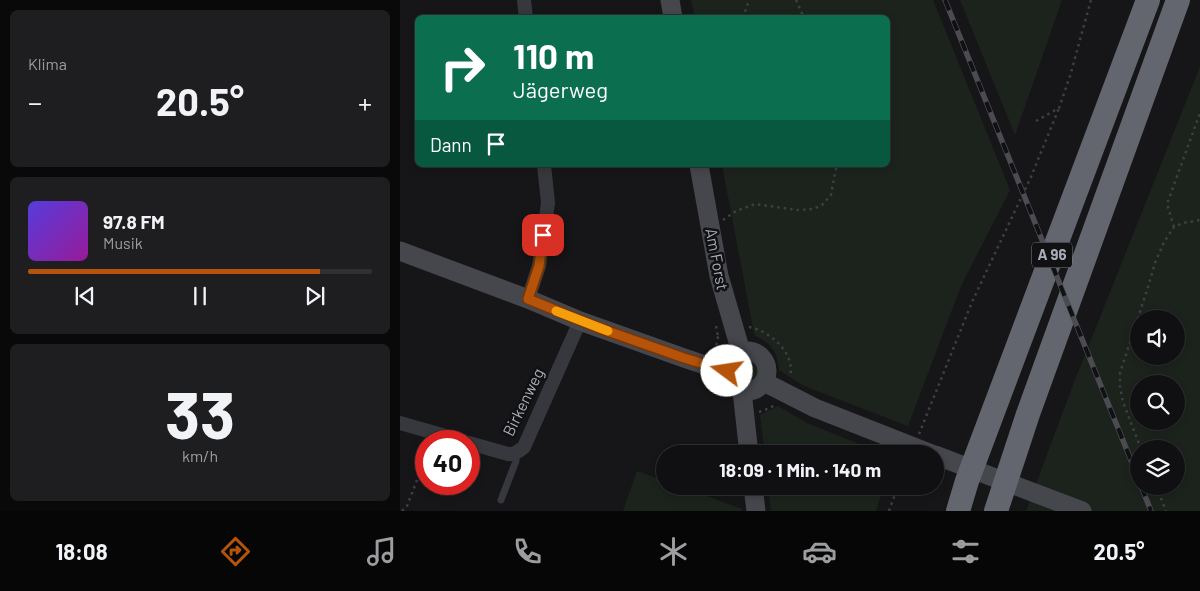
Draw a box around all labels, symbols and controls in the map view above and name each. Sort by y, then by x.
text: 110 m [513,34,594,76]
icon: right [430,35,495,100]
text: Klima [28,54,67,73]
text: Jägerweg [513,76,608,102]
text: 20.5° [156,78,244,124]
text: − [28,85,42,119]
text: + [358,85,372,119]
icon: arrive [482,130,510,158]
text: Dann [430,133,472,156]
text: 97.8 FM [103,210,165,233]
pin [522,214,564,256]
icon: arrive [529,221,557,249]
street label: Am Forst [702,226,733,291]
text: Musik [103,233,143,252]
road number: A 96 [1032,242,1072,268]
icon: previous [71,282,99,310]
icon: pause [186,282,214,310]
icon: next [301,282,329,310]
map controls [1130,310,1185,495]
button: sound [1130,310,1185,365]
position arrow [700,344,752,396]
street label: Birkenweg [498,365,547,439]
text: 33 [165,374,235,452]
button: search [1130,375,1185,430]
speed limit sign: 40 [415,430,480,495]
button: layers [1130,440,1185,495]
text: km/h [182,446,218,465]
text: 18:09 · 1 Min. · 140 m [719,458,881,481]
icon: directions [218,534,253,569]
icon: music [364,534,399,569]
icon: phone [510,534,545,569]
icon: climate [656,534,691,569]
icon: car [802,534,837,569]
icon: filters [948,534,983,569]
text: 18:08 [55,538,108,564]
text: 20.5° [1094,538,1145,564]

